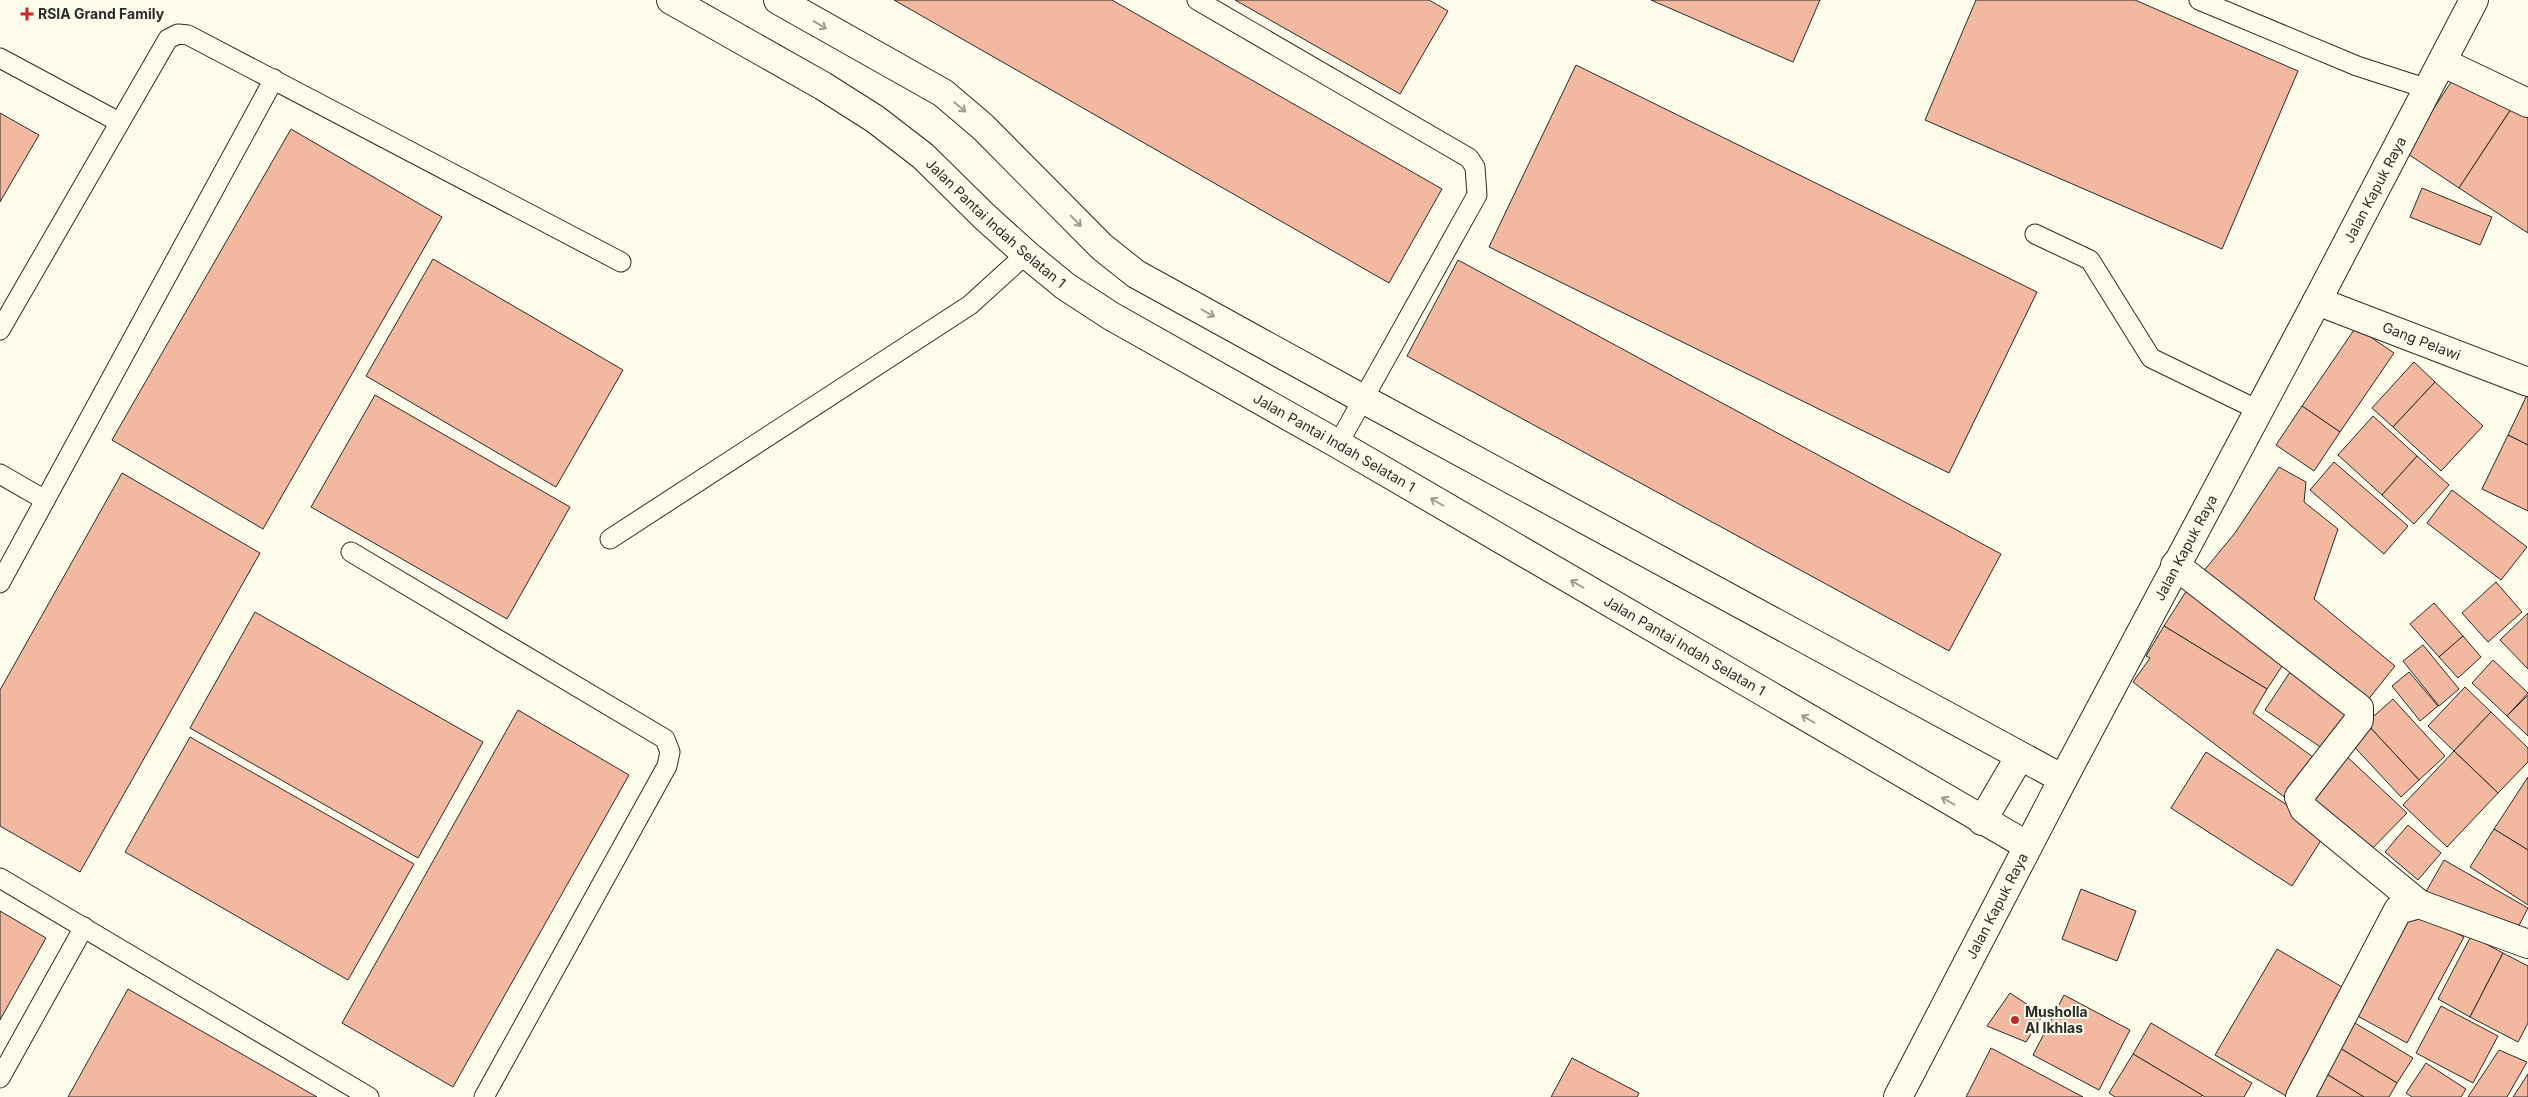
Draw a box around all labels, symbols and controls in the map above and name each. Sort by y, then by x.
place label: RSIA Grand Family [38,5,165,22]
marker: RSIA Grand Family [20,7,34,21]
one-way arrow [812,20,826,30]
one-way arrow [953,101,966,113]
street label: Jalan Kapuk Raya [2340,134,2409,246]
street label: Jalan Pantai Indah Selatan 1 [923,155,1070,291]
one-way arrow [1069,214,1081,226]
one-way arrow [1200,309,1214,319]
street label: Gang Pelawi [2380,318,2463,363]
street label: Jalan Pantai Indah Selatan 1 [1250,389,1419,495]
street label: Jalan Kapuk Raya [2150,492,2220,603]
one-way arrow [1430,497,1445,506]
one-way arrow [1571,579,1585,589]
street label: Jalan Pantai Indah Selatan 1 [1601,592,1768,699]
one-way arrow [1802,714,1816,724]
one-way arrow [1942,796,1956,806]
street label: Jalan Kapuk Raya [1962,850,2031,962]
place label: Musholla Al Ikhlas [2025,1003,2088,1036]
marker: Musholla Al Ikhlas [2009,1014,2021,1026]

